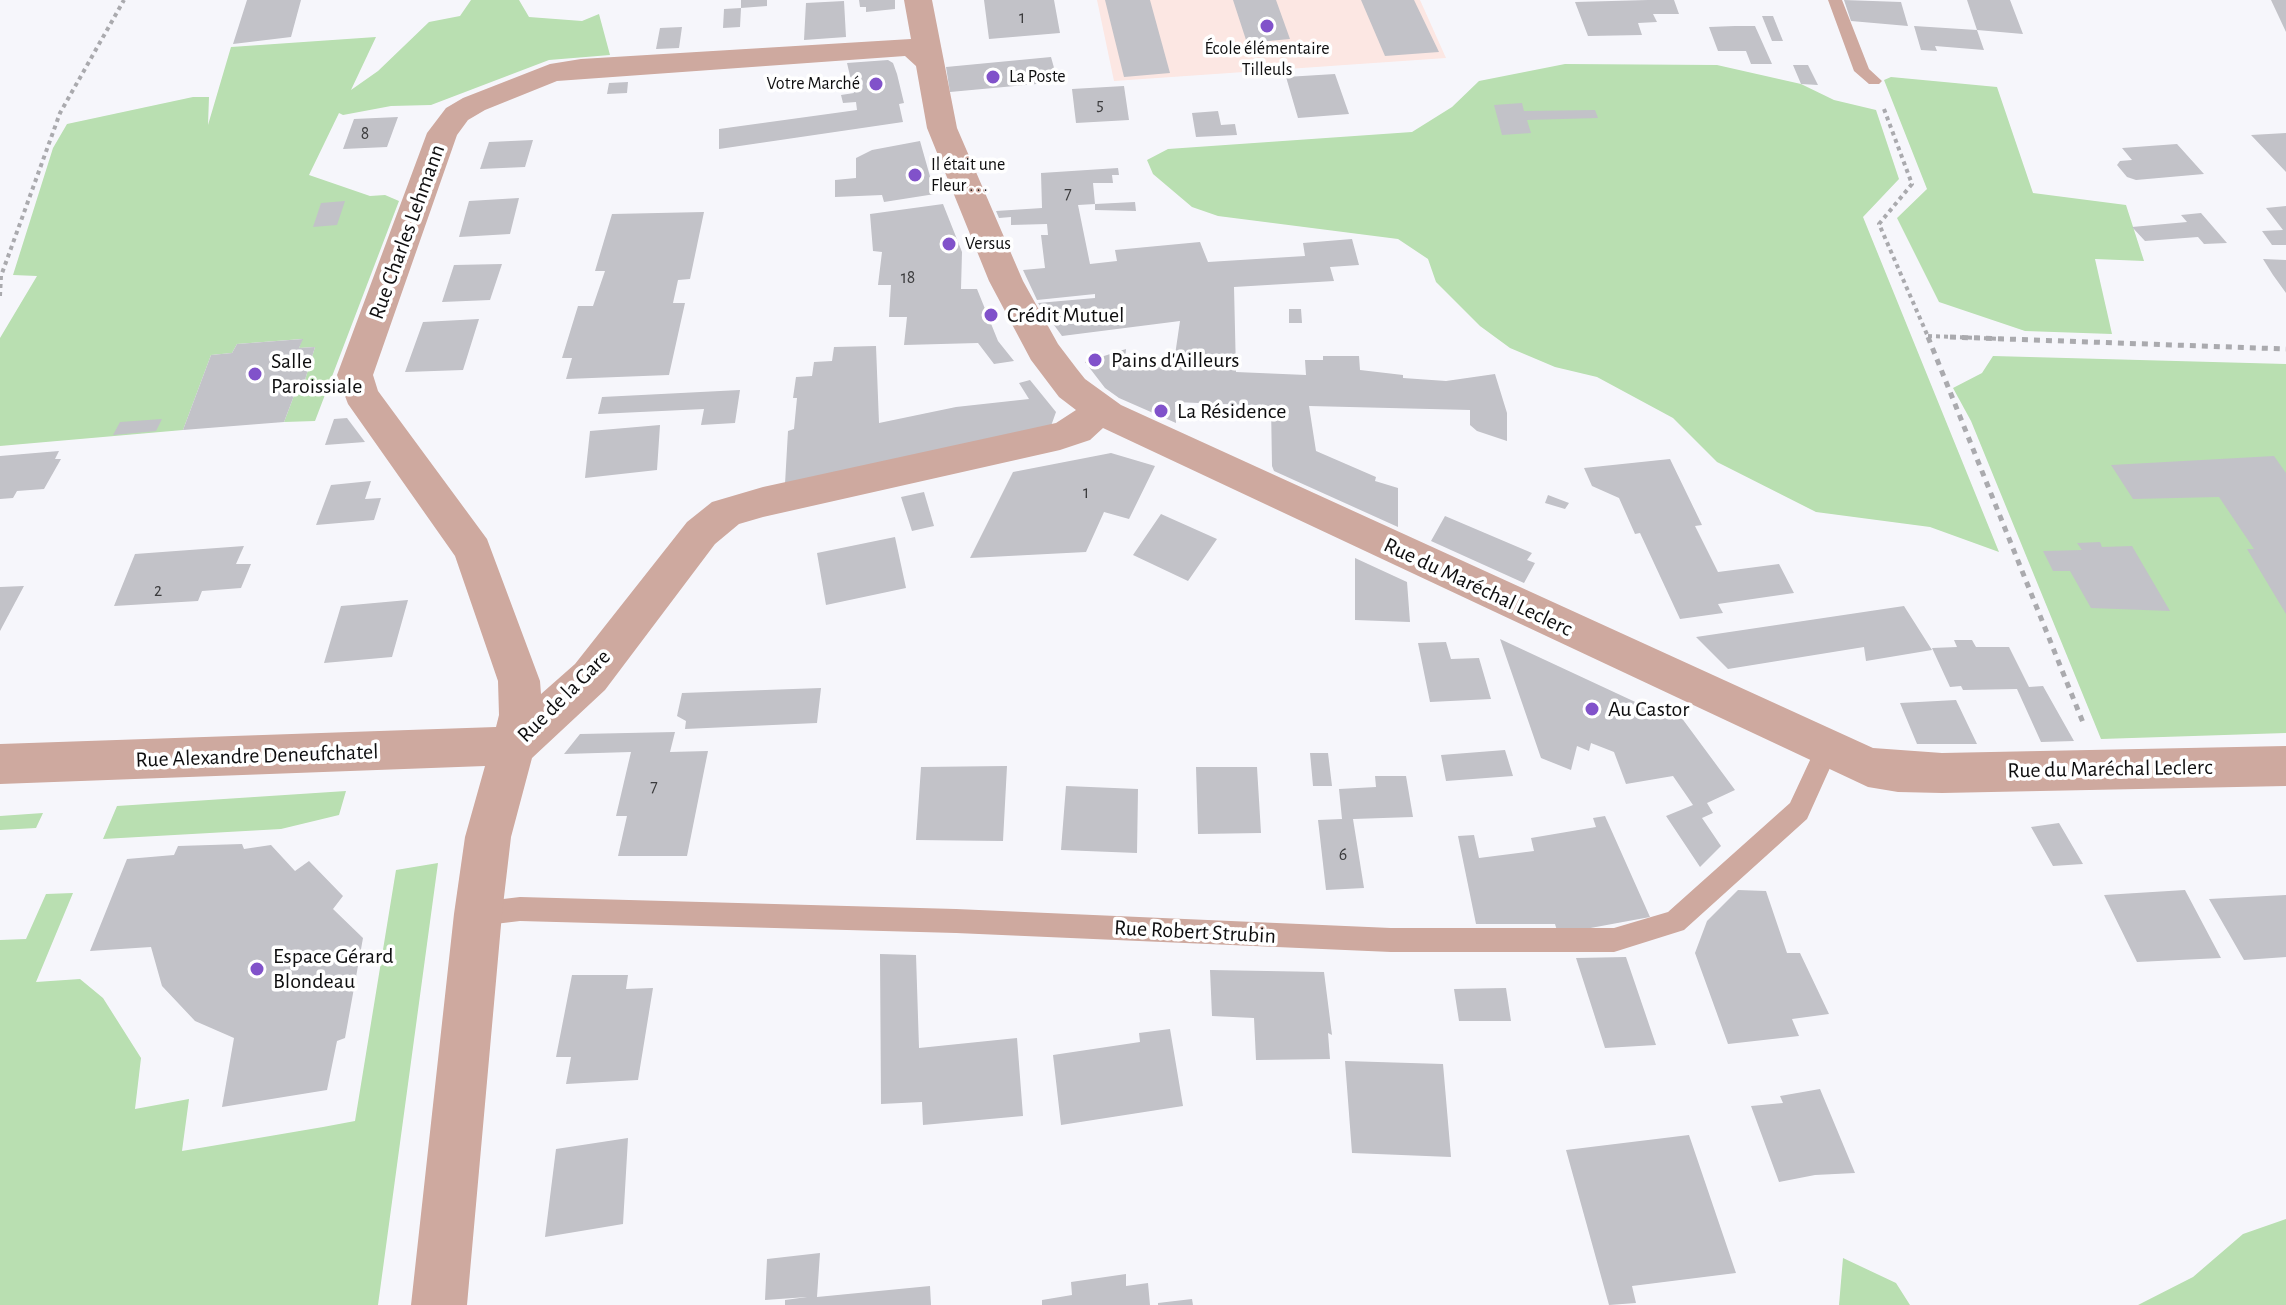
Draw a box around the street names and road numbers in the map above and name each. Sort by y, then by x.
street label: Rue Charles Lehmann [363,141,451,323]
street label: Rue du Maréchal Leclerc [1380,532,1576,642]
street label: Rue de la Gare [512,644,616,748]
street label: Rue Alexandre Deneufchatel [135,739,379,773]
street label: Rue du Maréchal Leclerc [2007,754,2213,784]
street label: Rue Robert Strubin [1113,915,1277,949]

